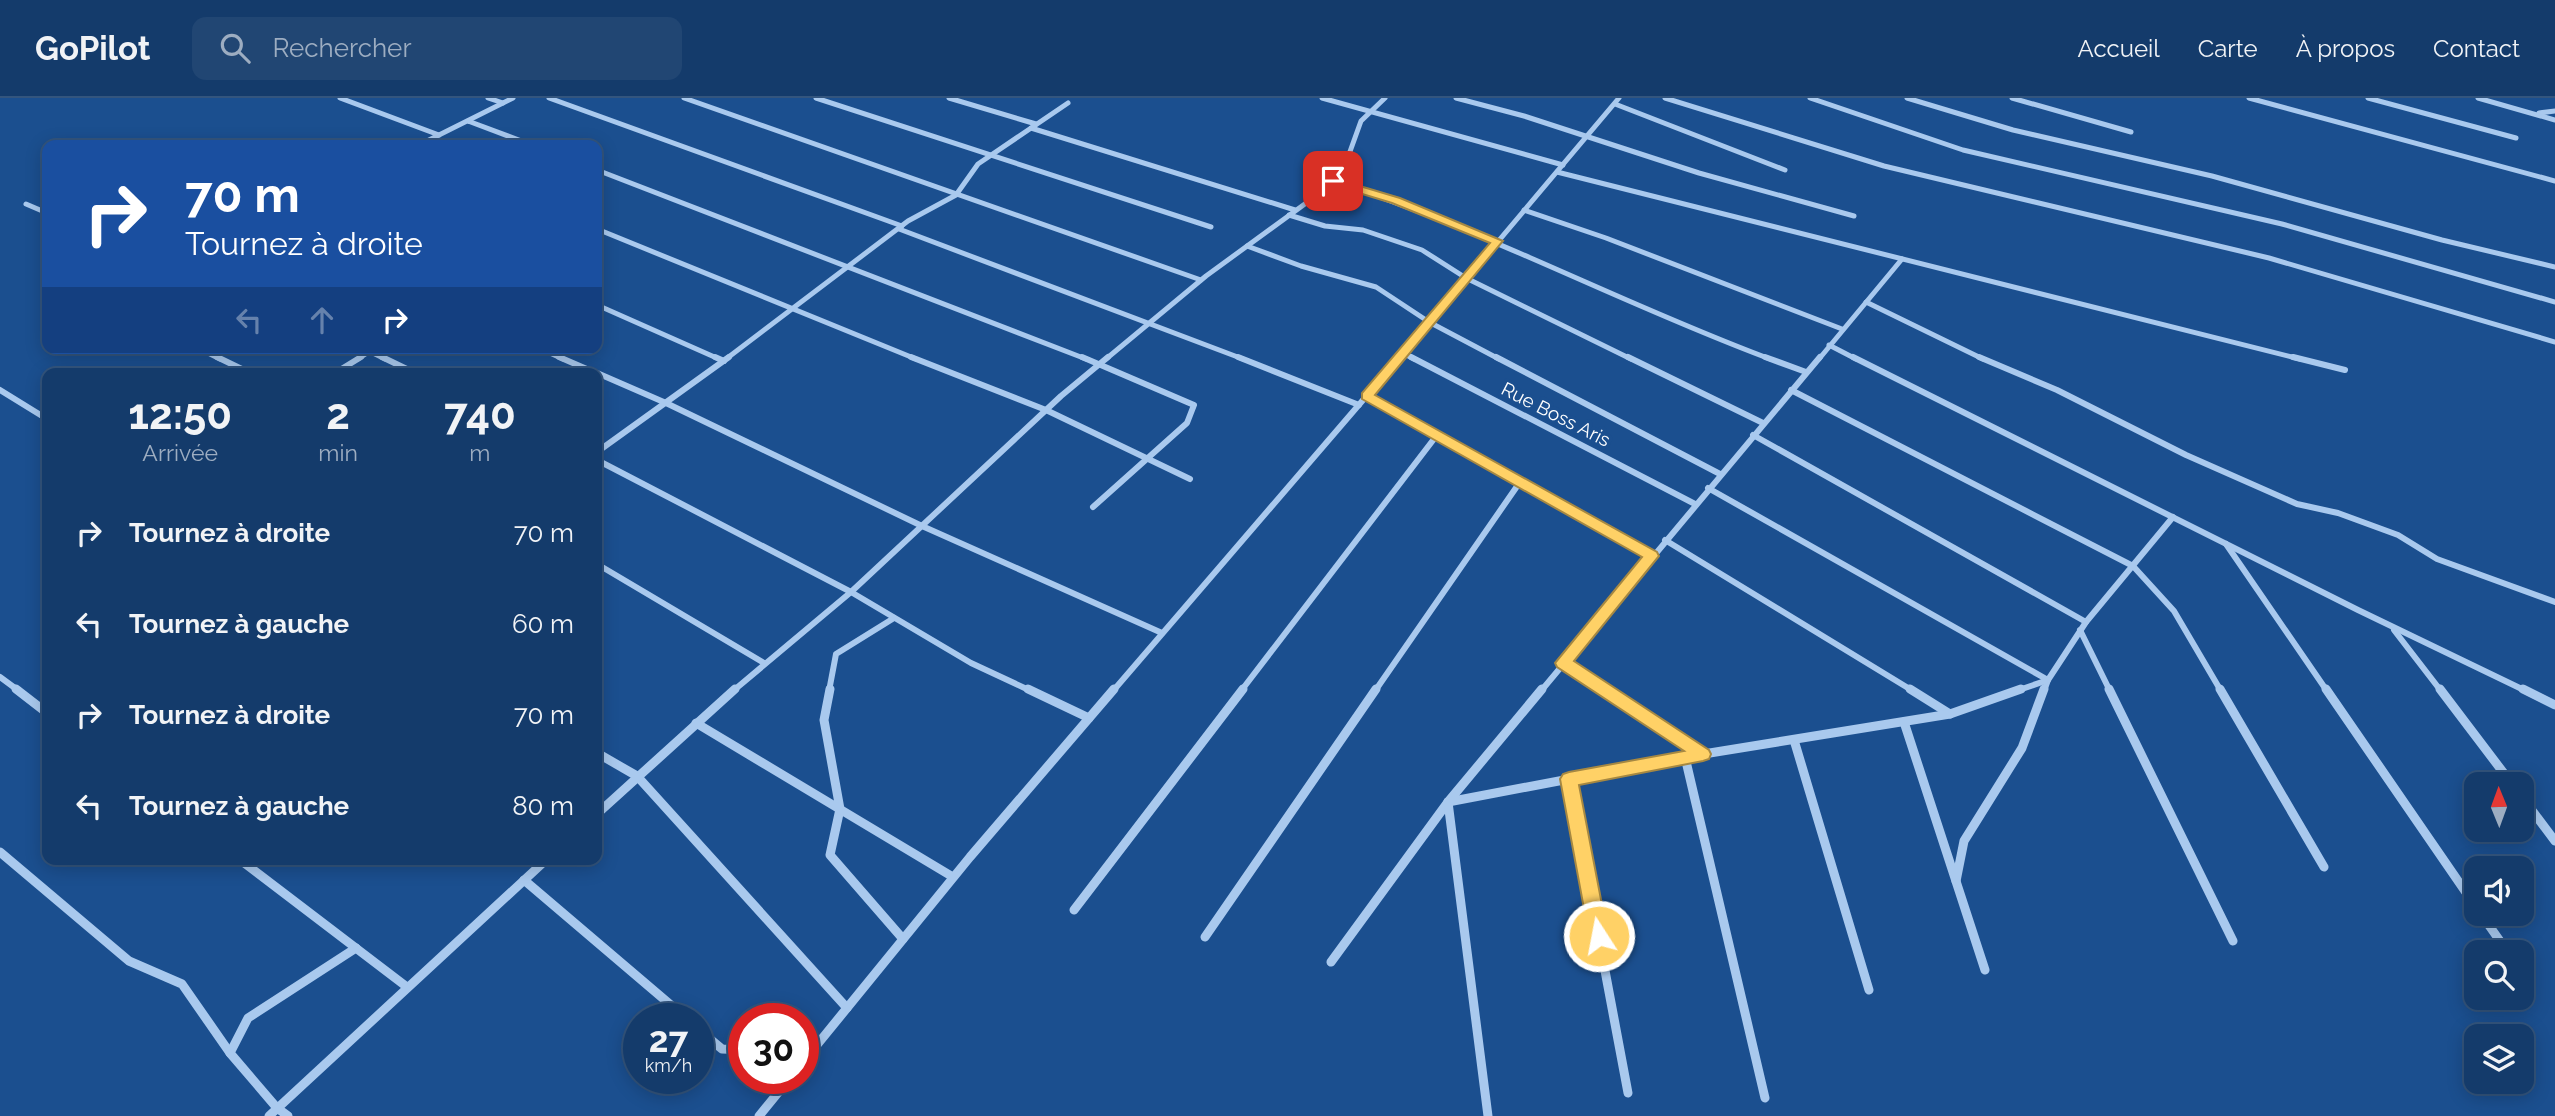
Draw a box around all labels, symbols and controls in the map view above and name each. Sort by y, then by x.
search box [192,17,682,80]
text: GoPilot [35,29,150,68]
icon: search [216,29,254,67]
text: Rechercher [272,33,412,63]
text: Accueil [2078,34,2160,63]
text: Carte [2198,34,2258,63]
text: À propos [2296,34,2395,63]
text: Contact [2433,34,2520,63]
pin [1303,151,1363,211]
icon: arrive [1314,162,1352,200]
text: 70 m [185,166,300,223]
icon: right [70,168,161,259]
text: Tournez à droite [185,225,423,262]
icon: left [230,301,268,339]
icon: ahead [303,301,341,339]
icon: right [376,301,414,339]
street label: Rue Boss Aris [1498,377,1614,451]
text: 12:50 [128,390,232,439]
text: 2 [326,390,350,439]
text: 740 [444,390,516,439]
text: Arrivée [142,439,218,466]
text: min [318,439,358,466]
text: m [469,439,490,466]
icon: right [70,514,108,552]
text: Tournez à droite [129,518,330,548]
text: 70 m [514,518,574,548]
icon: left [70,605,108,643]
text: Tournez à gauche [129,609,349,639]
text: 60 m [512,609,574,639]
icon: right [70,696,108,734]
text: Tournez à droite [129,700,330,730]
text: 70 m [514,700,574,730]
north arrow [2464,772,2534,842]
map controls [2464,772,2534,1094]
icon: left [70,787,108,825]
text: Tournez à gauche [129,791,349,821]
text: 80 m [512,791,574,821]
button: sound [2464,856,2534,926]
position arrow [1562,899,1636,973]
button: search [2464,940,2534,1010]
speed limit sign: 30 [728,1003,819,1094]
text: 27 [649,1019,688,1060]
button: layers [2464,1024,2534,1094]
text: km/h [645,1055,692,1076]

